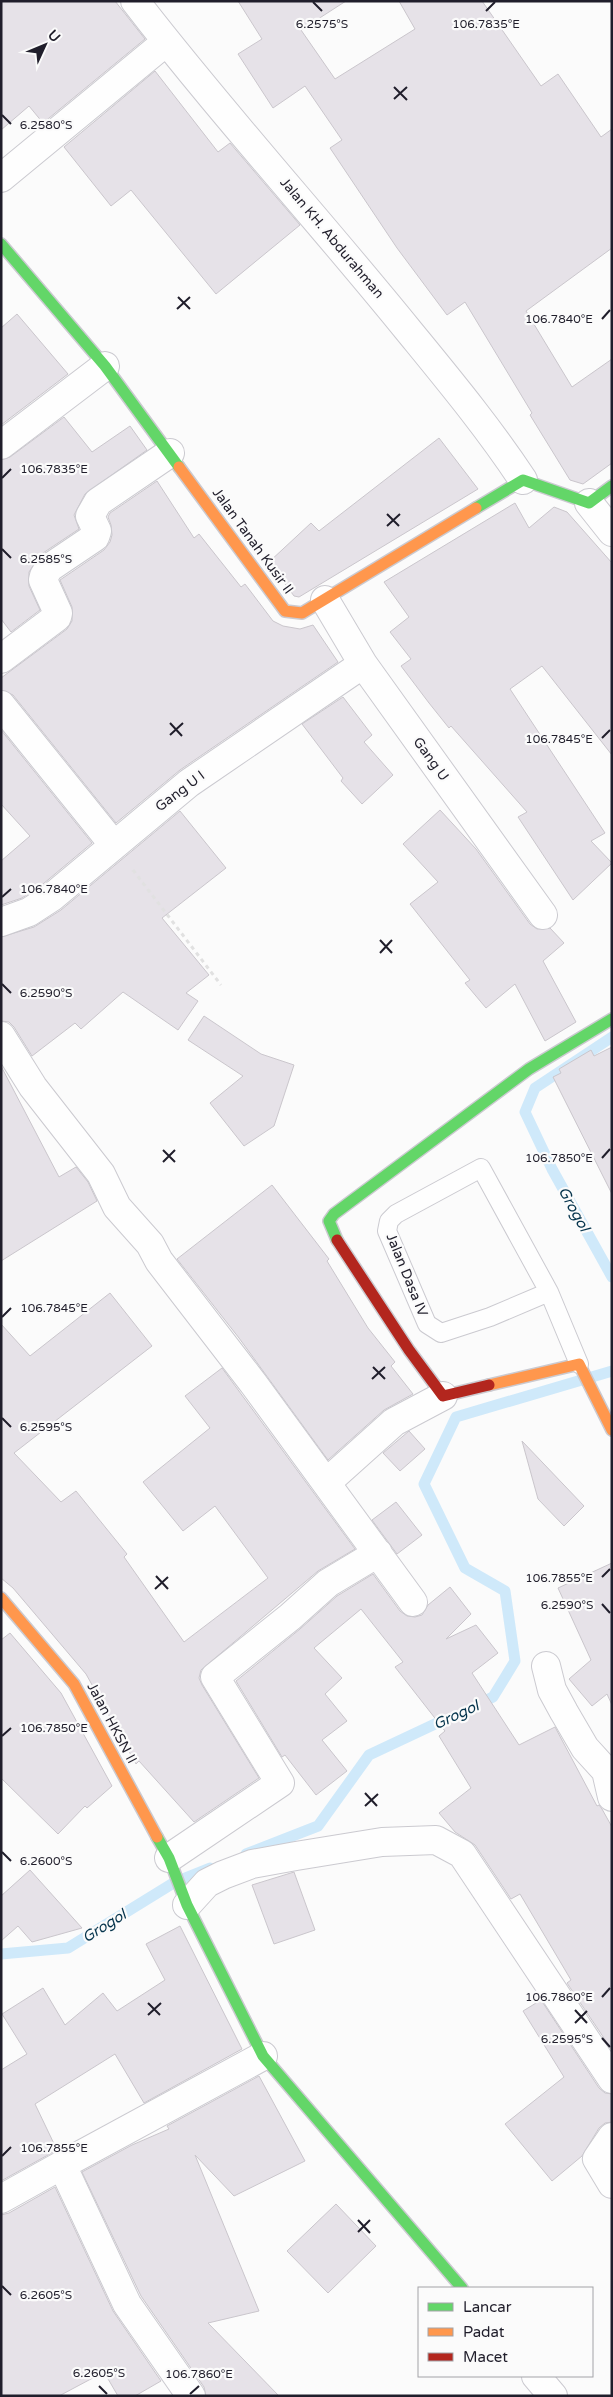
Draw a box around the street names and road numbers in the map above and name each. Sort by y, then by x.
street label: Jalan KH. Abdurahman [276,174,388,302]
street label: Jalan Tanah Kusir II [209,485,297,597]
street label: Gang U [409,734,453,784]
street label: Gang U I [152,767,208,815]
street label: Jalan Dasa IV [383,1231,431,1319]
street label: Jalan HKSN II [84,1680,140,1766]

